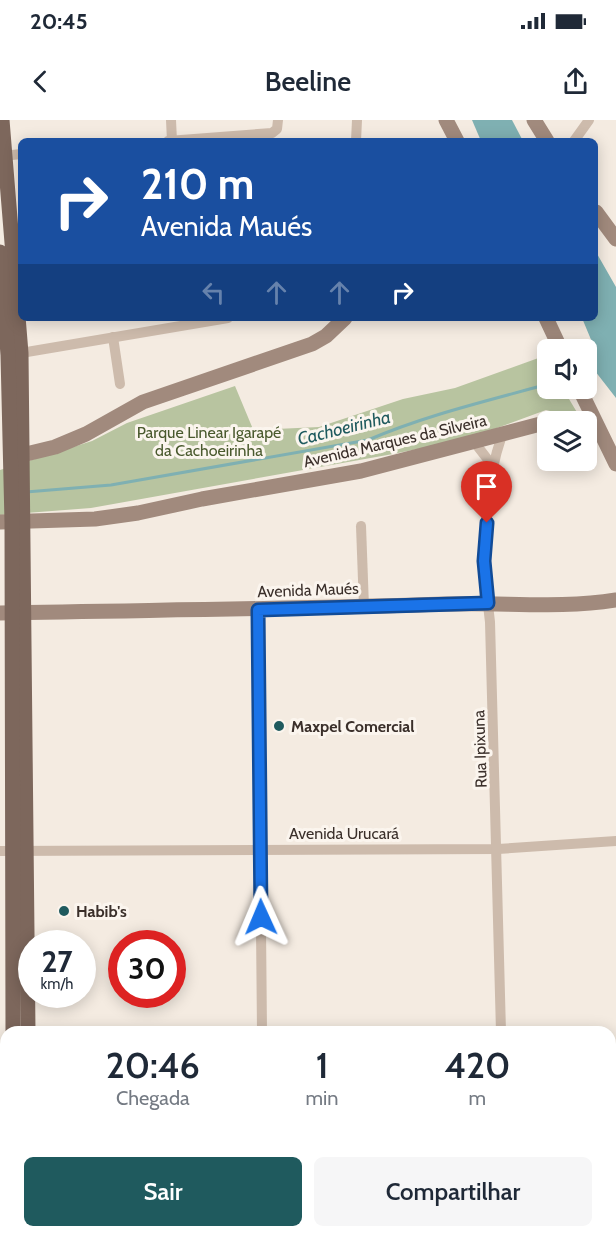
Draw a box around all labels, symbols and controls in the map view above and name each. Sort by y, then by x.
text: 20:45 [30,8,88,35]
icon: back [24,65,57,98]
text: Beeline [265,65,351,98]
icon: share [559,65,592,98]
text: 210 m [141,158,254,210]
icon: right [42,162,120,240]
text: Avenida Maués [141,210,312,243]
icon: left [197,276,230,309]
icon: ahead [260,276,293,309]
icon: ahead [323,276,356,309]
icon: right [386,276,419,309]
map controls [537,339,597,471]
button: sound [537,339,597,399]
water label: Cachoeirinha [295,406,393,450]
street label: Avenida Marques da Silveira [302,411,489,471]
button: layers [537,411,597,471]
park label: Parque Linear Igarapé da Cachoeirinha [137,423,281,460]
pin [461,461,512,523]
icon: arrive [470,470,503,503]
street label: Avenida Maués [257,579,359,601]
street label: Rua Ipixuna [469,709,491,788]
place label: Maxpel Comercial [291,717,415,736]
marker: Maxpel Comercial [272,719,286,733]
street label: Avenida Urucará [289,824,399,843]
position arrow [229,885,293,949]
place label: Habib's [76,902,127,921]
marker: Habib's [57,904,71,918]
speed limit sign: 30 [108,930,186,1008]
text: 27 [41,943,73,980]
text: km/h [41,975,73,993]
text: 20:46 [106,1043,200,1087]
text: 1 [316,1043,328,1087]
text: 420 [444,1043,510,1087]
text: Chegada [116,1086,190,1110]
text: min [306,1086,339,1110]
text: m [469,1086,486,1110]
button: Sair [24,1157,302,1226]
button: Compartilhar [314,1157,592,1226]

